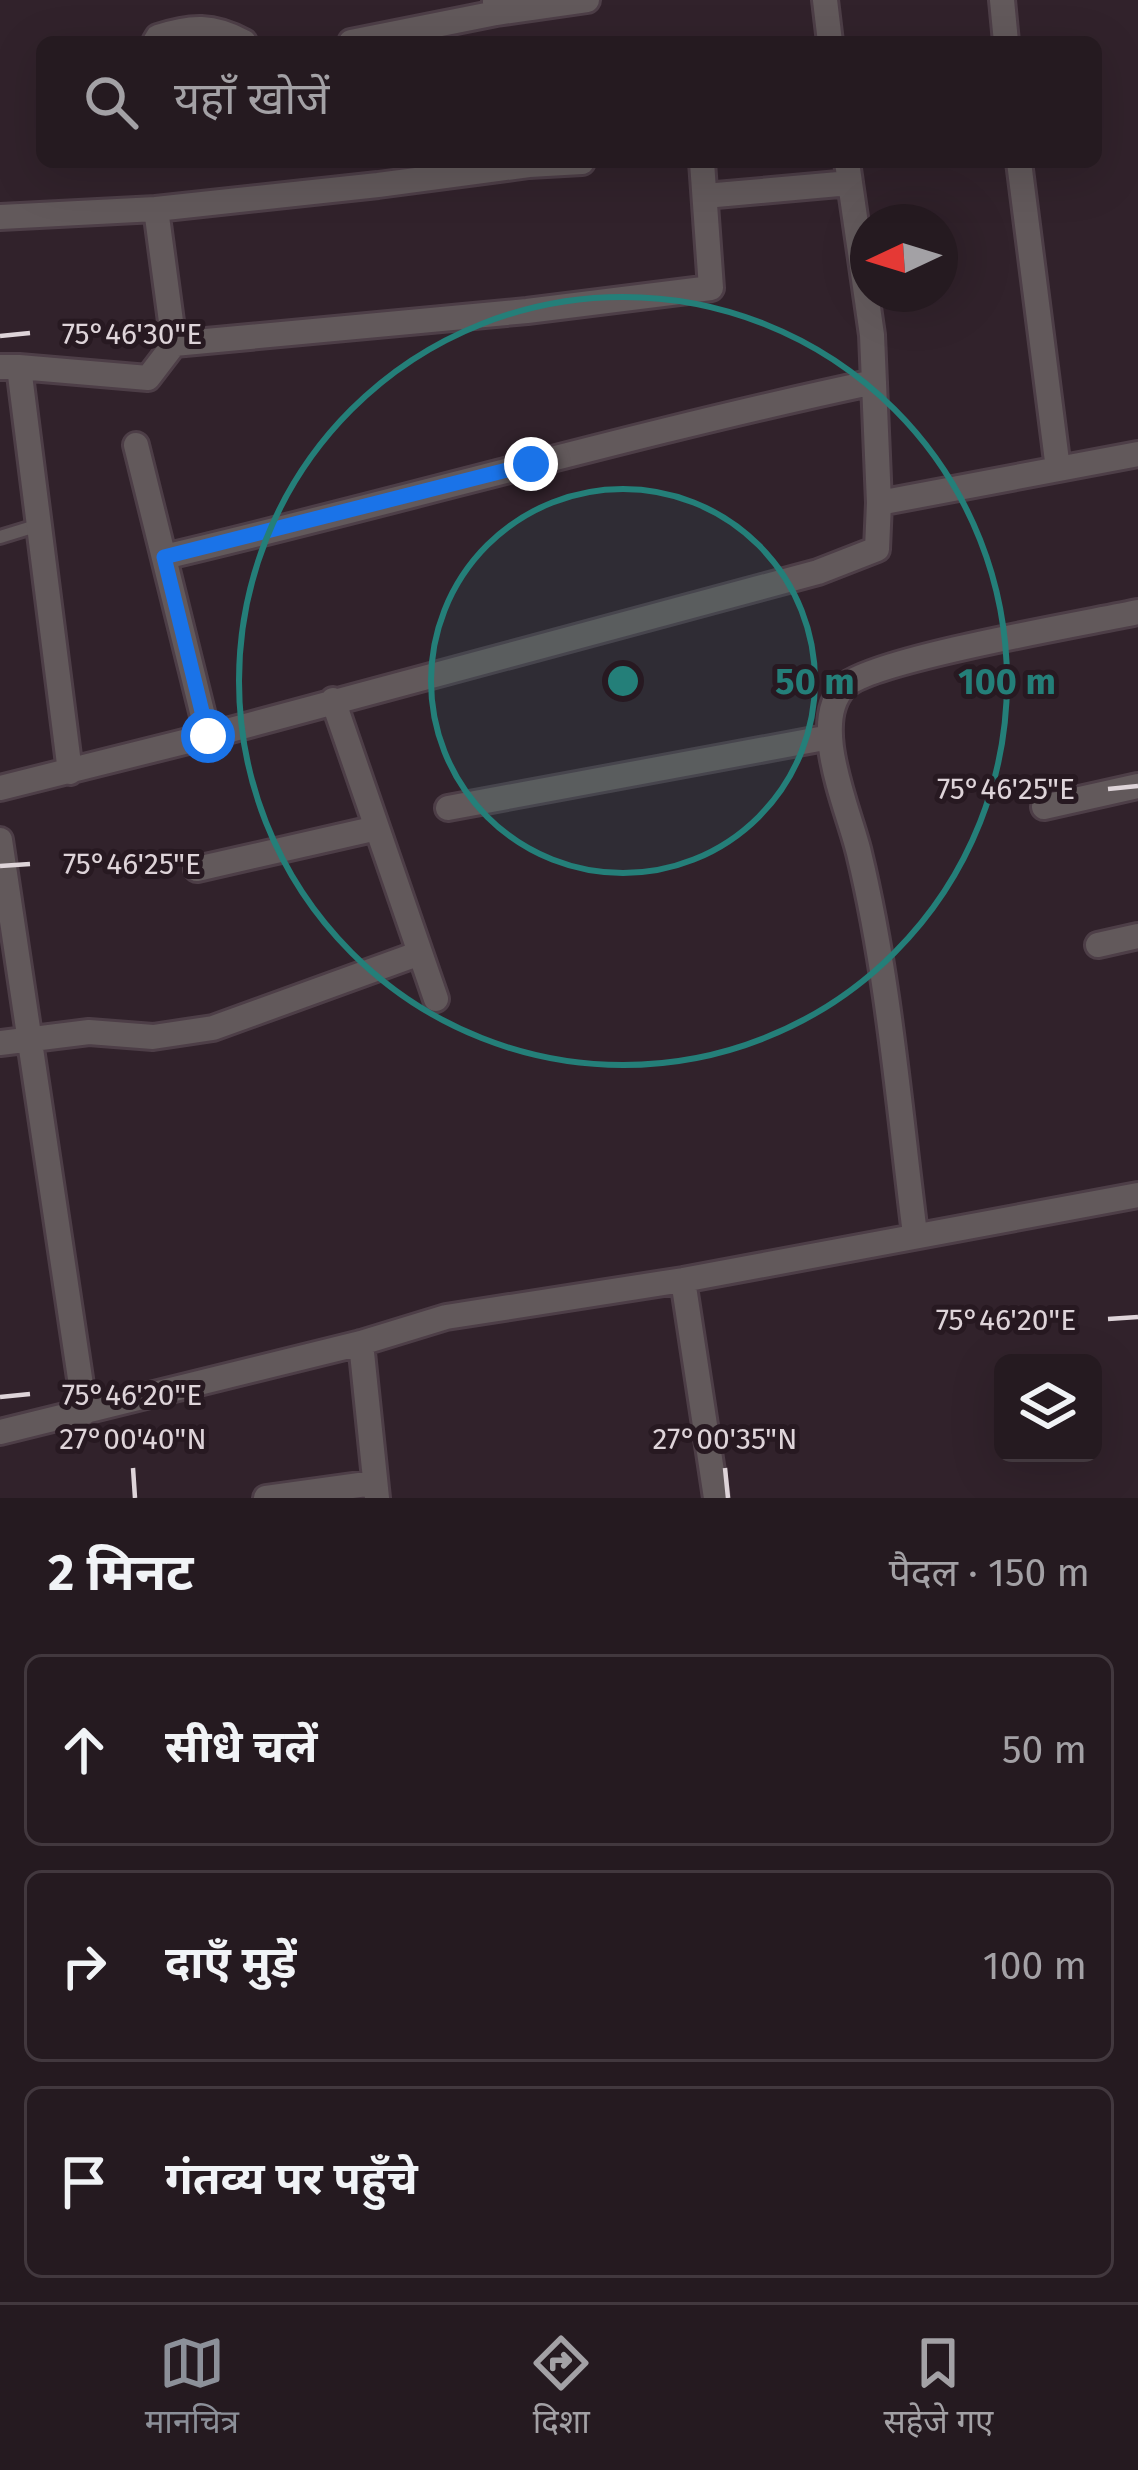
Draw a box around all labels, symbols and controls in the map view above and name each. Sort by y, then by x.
search box [36,36,1102,168]
icon: search [78,69,144,135]
text: यहाँ खोजें [174,72,329,126]
north arrow [850,204,958,312]
text: 75°46'30"E [62,316,202,352]
route end [504,437,558,491]
centre of rings [602,660,644,702]
text: 50 m [775,660,855,704]
text: 100 m [958,660,1056,704]
route start [181,709,235,763]
text: 75°46'25"E [937,771,1075,807]
text: 75°46'25"E [63,846,201,882]
text: 75°46'20"E [936,1302,1076,1338]
map controls [994,1354,1102,1462]
button: layers [994,1354,1102,1462]
text: 75°46'20"E [62,1377,202,1413]
text: 27°00'40"N [59,1421,207,1457]
text: 27°00'35"N [652,1421,798,1457]
text: 2 मिनट [48,1542,194,1604]
text: पैदल · 150 m [889,1550,1090,1596]
icon: ahead [51,1717,117,1783]
text: सीधे चलें [165,1720,318,1774]
text: 50 m [1002,1727,1087,1773]
icon: right [51,1933,117,1999]
text: दाएँ मुड़ें [165,1936,297,1990]
text: 100 m [983,1943,1087,1989]
icon: arrive [51,2149,117,2215]
text: गंतव्य पर पहुँचे [165,2152,418,2206]
tab: मानचित्र [145,2330,239,2446]
tab: दिशा [528,2330,594,2446]
tab: सहेजे गए [883,2330,993,2446]

